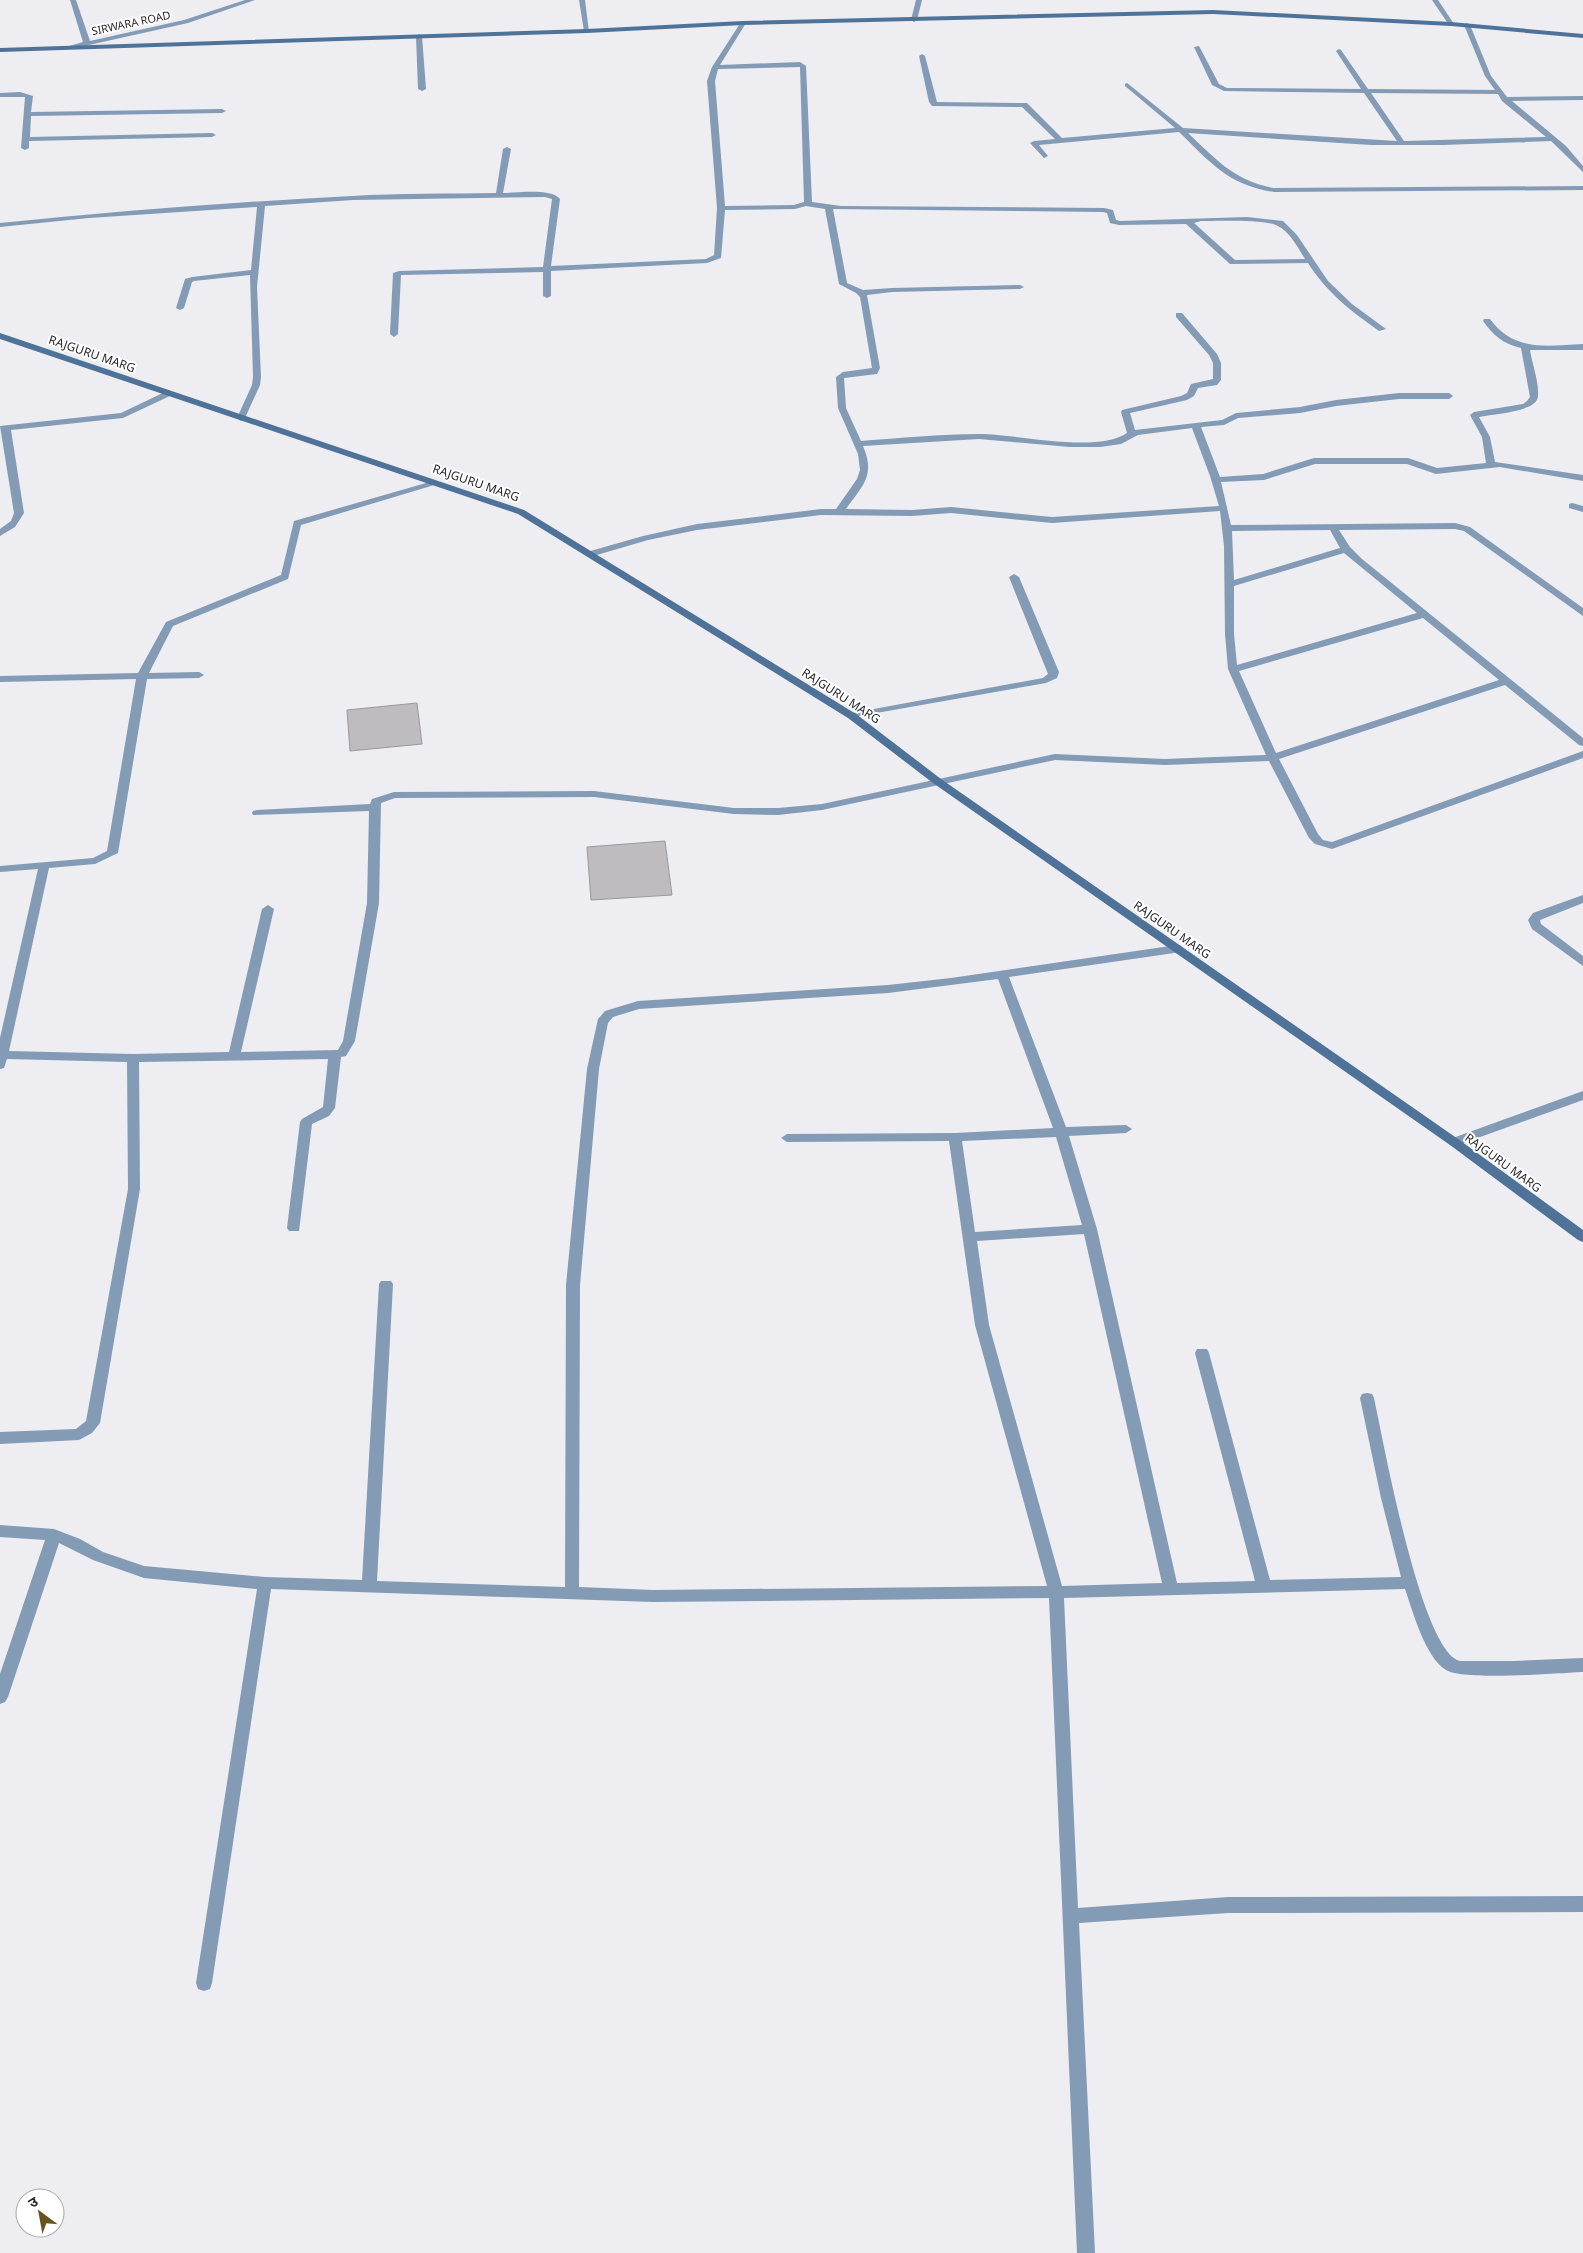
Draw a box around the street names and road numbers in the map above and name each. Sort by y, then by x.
street label: SIRWARA ROAD [90,7,172,38]
street label: RAJGURU MARG [47,331,138,376]
street label: RAJGURU MARG [431,460,522,505]
street label: RAJGURU MARG [799,664,884,727]
street label: RAJGURU MARG [1130,897,1214,963]
street label: RAJGURU MARG [1462,1129,1545,1196]

